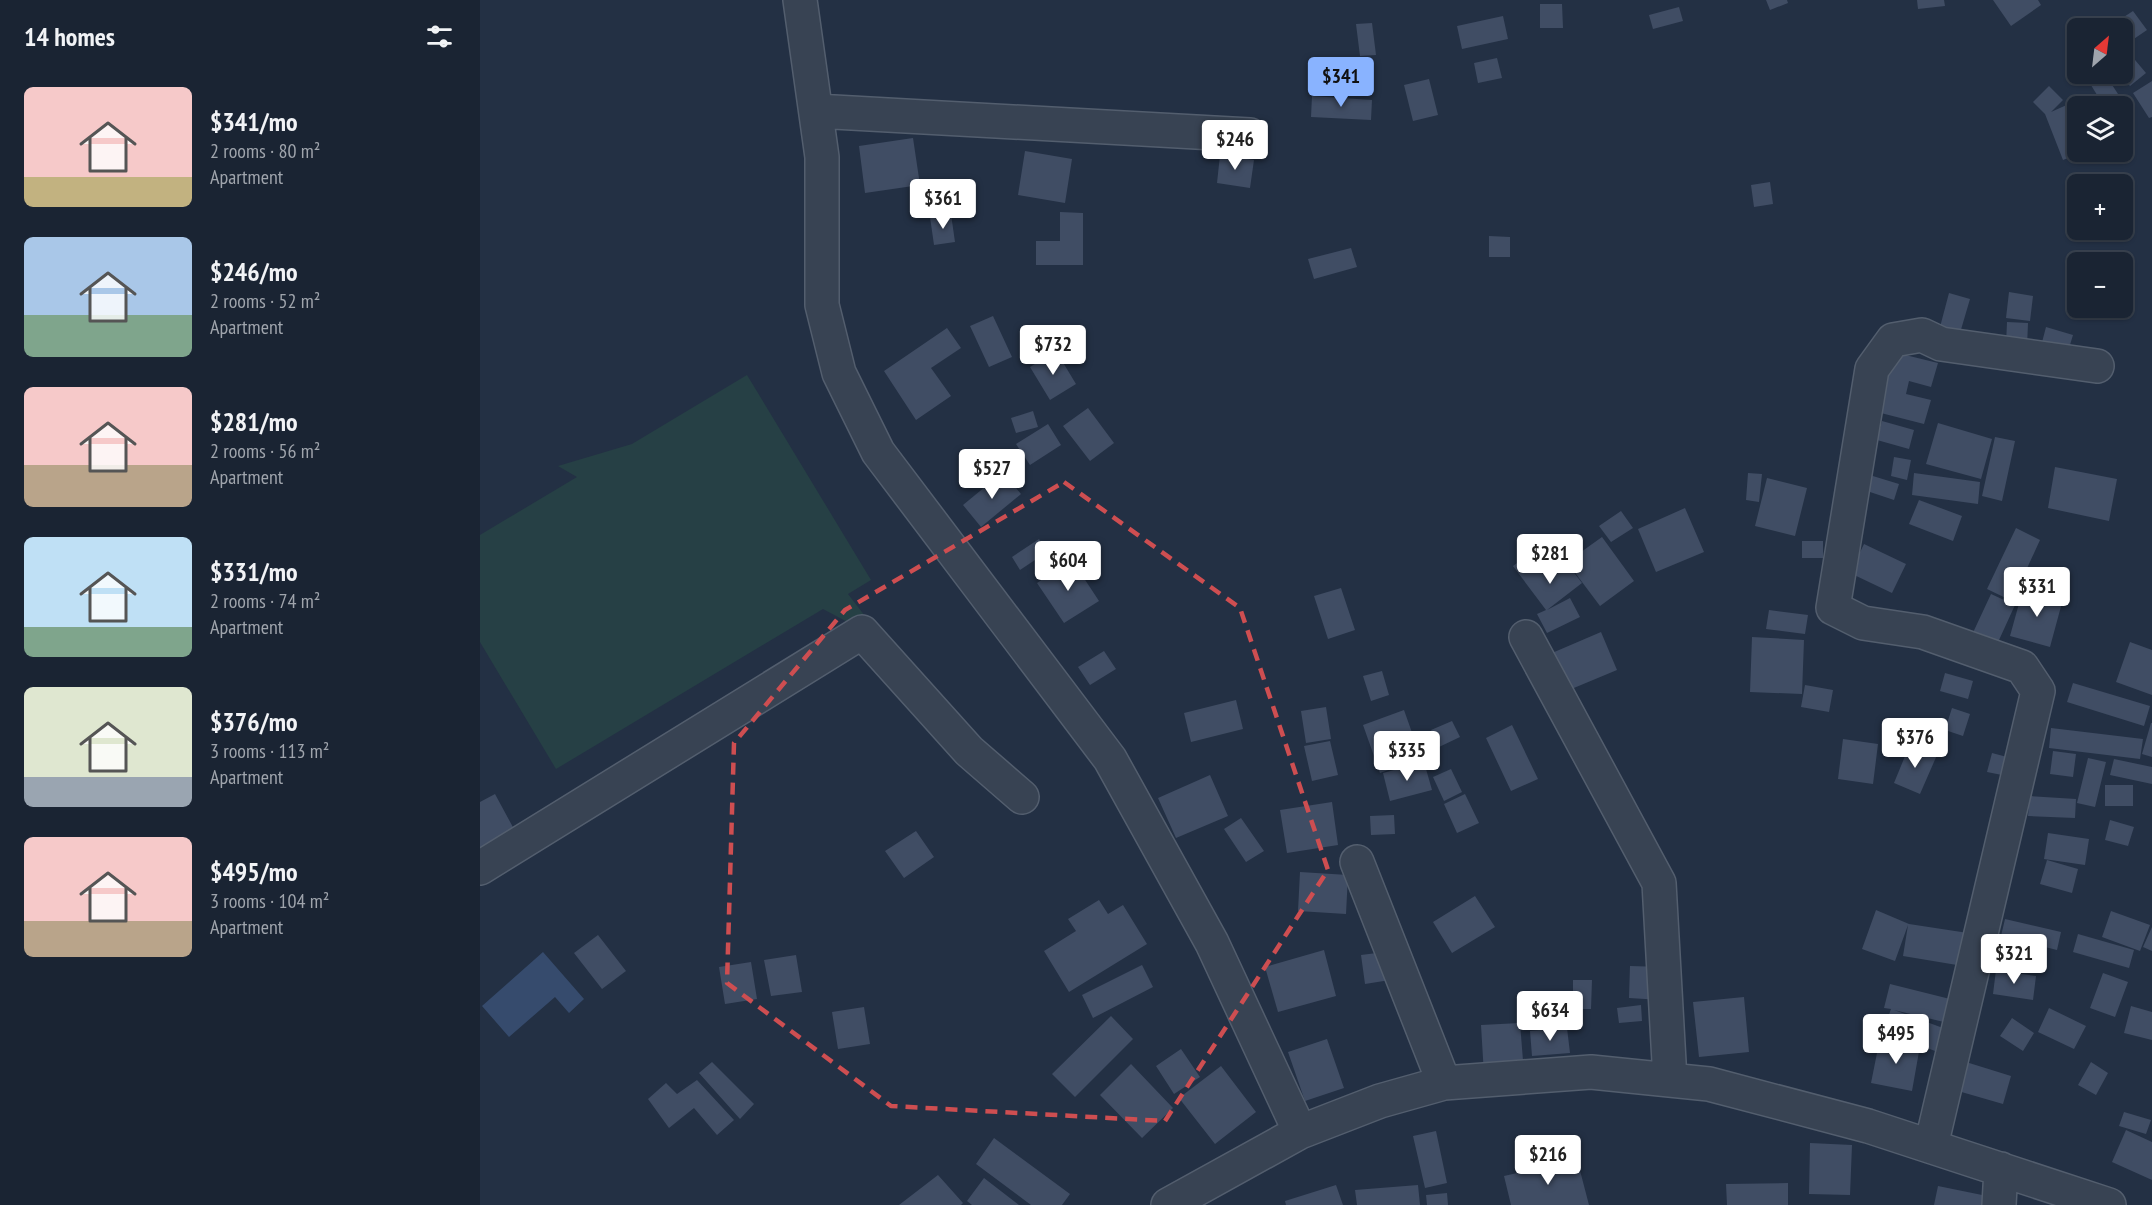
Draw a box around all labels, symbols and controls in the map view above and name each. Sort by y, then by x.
north arrow [2067,18,2133,84]
map controls [2067,18,2133,318]
text: 14 homes [24,20,115,53]
icon: filters [423,20,456,53]
pin: $341 [1305,57,1377,108]
text: $341 [1322,63,1360,89]
button: layers [2067,96,2133,162]
text: $341/mo [210,105,298,138]
icon: home [72,111,144,183]
pin: $246 [1199,120,1271,171]
text: $246 [1216,126,1254,152]
text: 2 rooms · 80 m² [210,138,320,164]
text: Apartment [210,164,283,190]
button: + [2067,174,2133,240]
pin: $361 [907,179,979,230]
text: $361 [924,185,962,211]
button: − [2067,252,2133,318]
text: $246/mo [210,255,298,288]
icon: home [72,261,144,333]
text: 2 rooms · 52 m² [210,288,320,314]
text: Apartment [210,314,283,340]
pin: $732 [1017,325,1089,376]
text: $732 [1034,331,1072,357]
text: $281/mo [210,405,298,438]
icon: home [72,411,144,483]
text: 2 rooms · 56 m² [210,438,320,464]
pin: $527 [956,449,1028,500]
text: $527 [973,455,1011,481]
text: Apartment [210,464,283,490]
pin: $281 [1514,534,1586,585]
text: $281 [1531,540,1569,566]
pin: $604 [1032,541,1104,592]
text: $604 [1049,547,1087,573]
text: $331/mo [210,555,298,588]
icon: home [72,561,144,633]
pin: $331 [2001,567,2073,618]
text: $331 [2018,573,2056,599]
text: 2 rooms · 74 m² [210,588,320,614]
text: Apartment [210,614,283,640]
text: $376/mo [210,705,298,738]
icon: home [72,711,144,783]
pin: $376 [1879,718,1951,769]
text: $376 [1896,724,1934,750]
pin: $335 [1371,731,1443,782]
text: $335 [1388,737,1426,763]
text: 3 rooms · 113 m² [210,738,329,764]
text: Apartment [210,764,283,790]
text: $495/mo [210,855,298,888]
icon: home [72,861,144,933]
text: 3 rooms · 104 m² [210,888,329,914]
text: Apartment [210,914,283,940]
pin: $321 [1978,934,2050,985]
text: $321 [1995,940,2033,966]
pin: $634 [1514,991,1586,1042]
text: $634 [1531,997,1569,1023]
pin: $495 [1860,1014,1932,1065]
text: $495 [1877,1020,1915,1046]
pin: $216 [1512,1135,1584,1186]
text: $216 [1529,1141,1567,1167]

